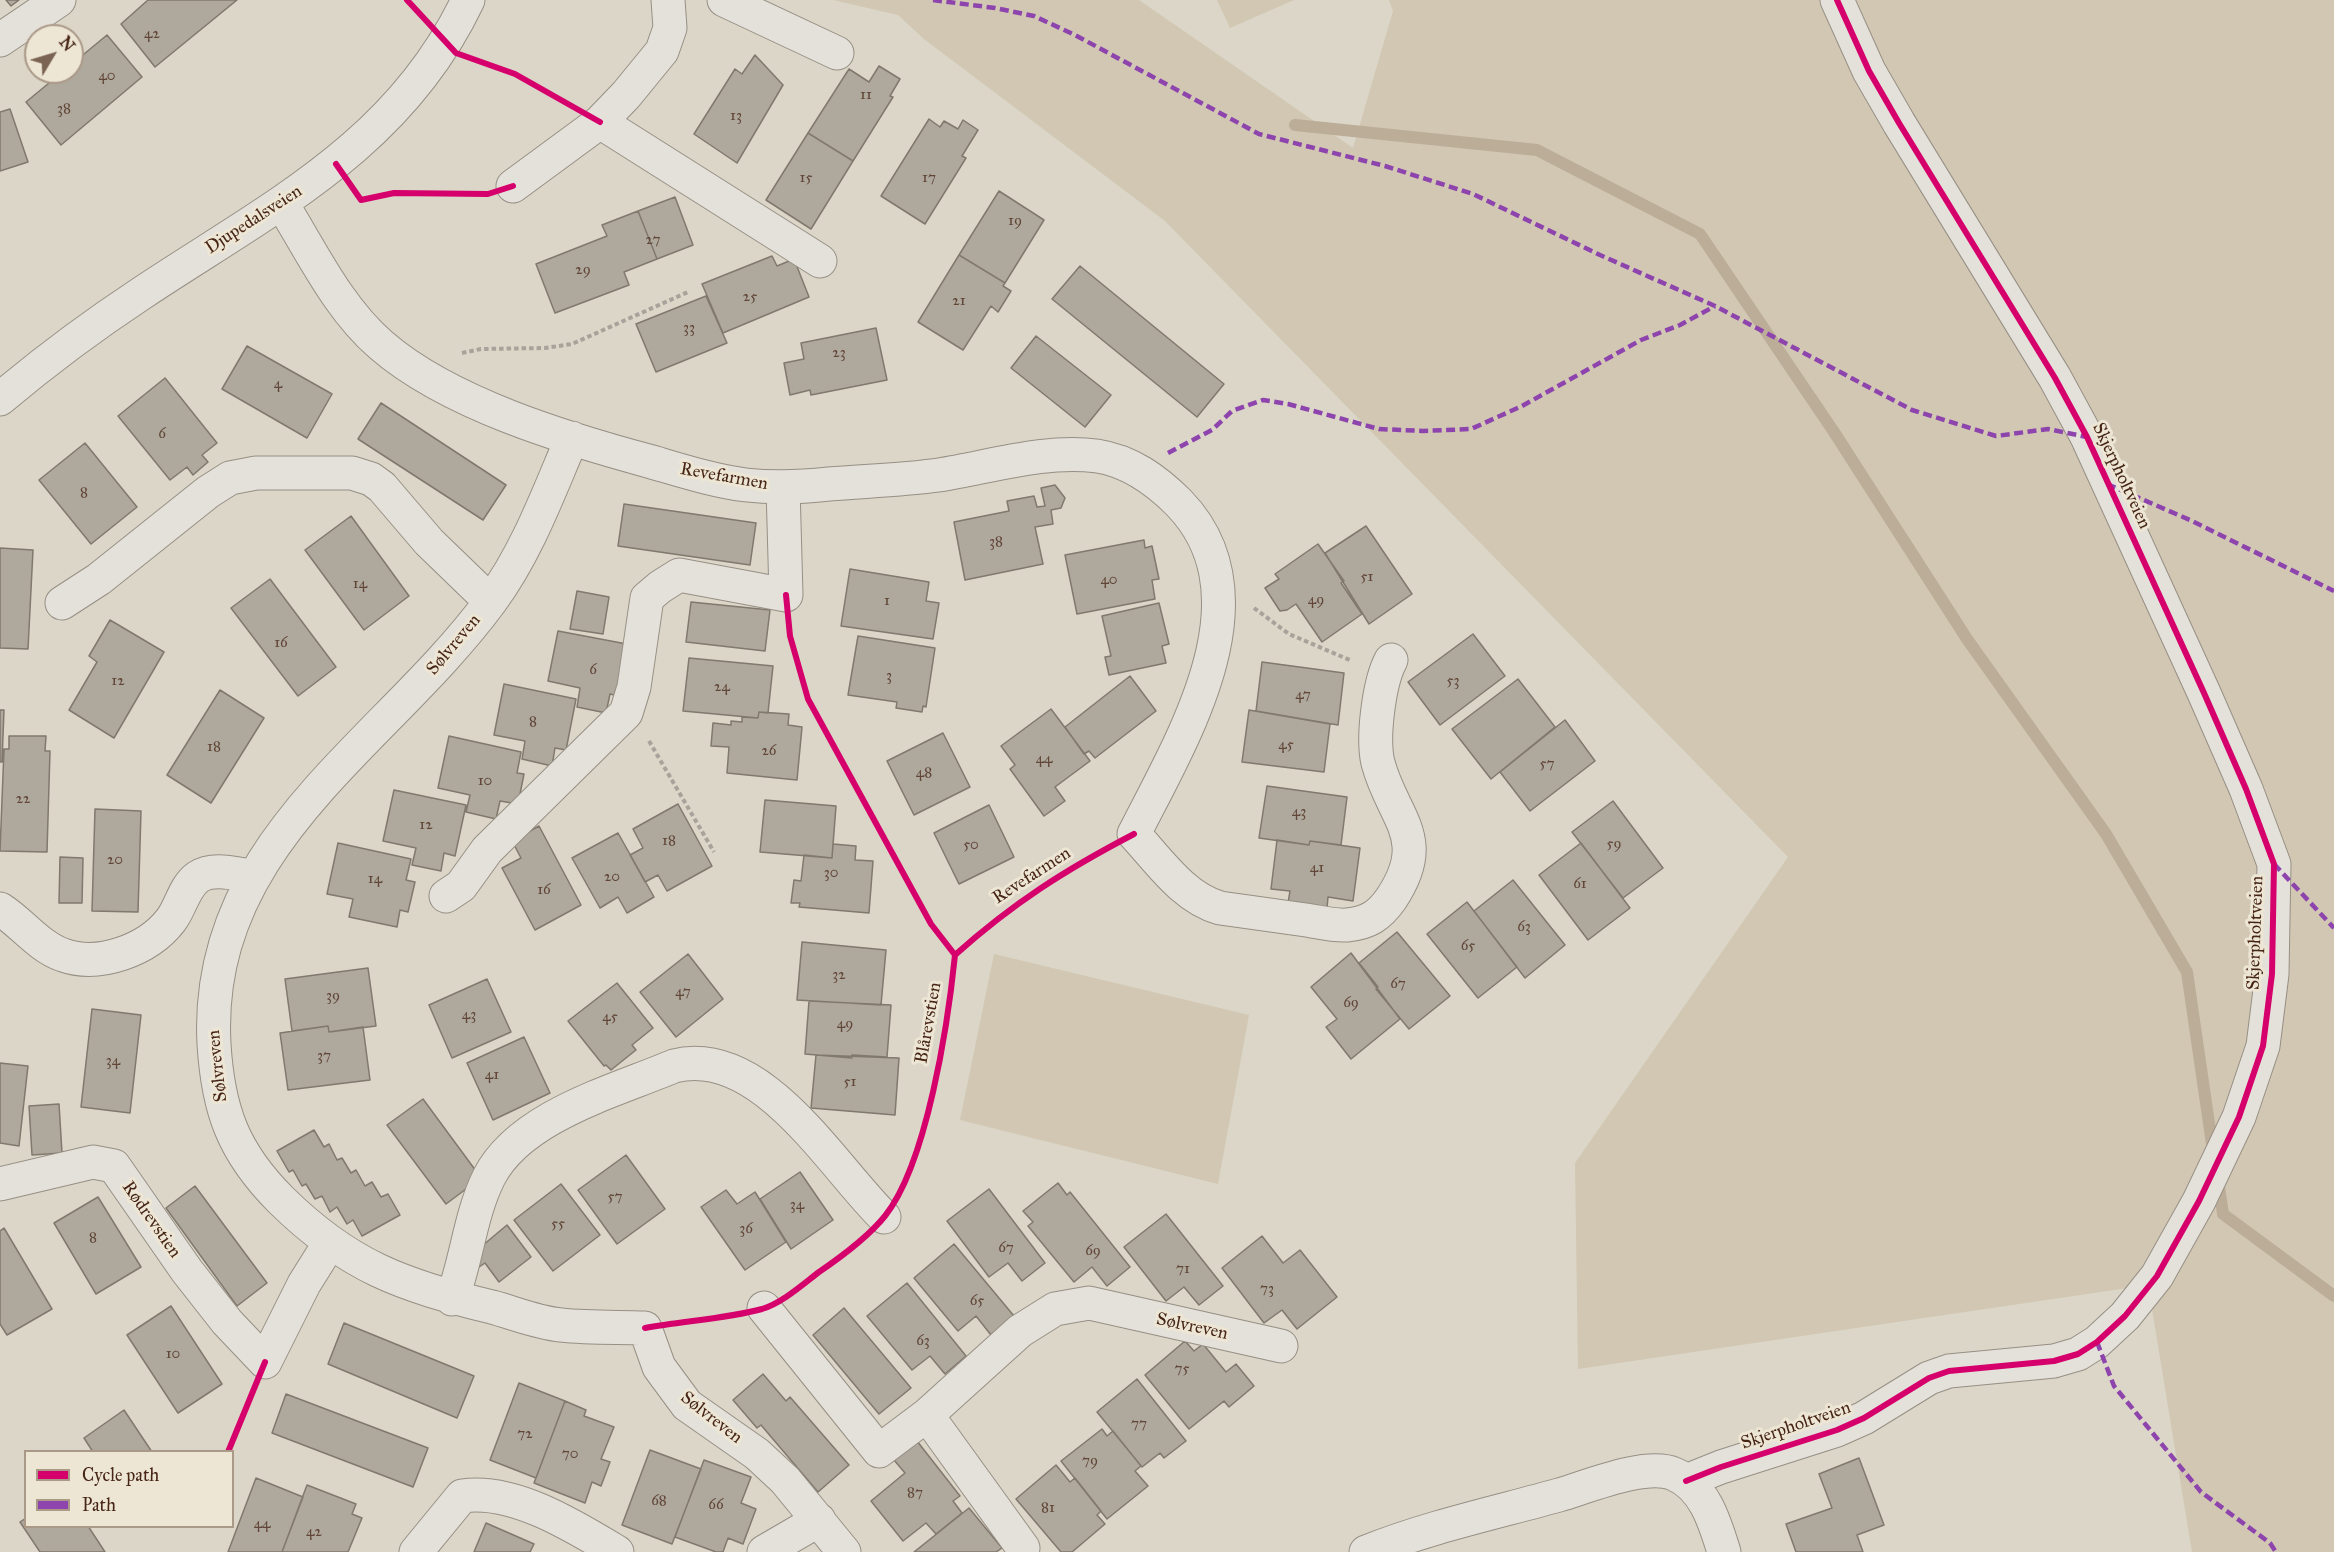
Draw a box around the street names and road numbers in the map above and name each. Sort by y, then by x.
street label: Djupedalsveien [202,181,306,259]
street label: Skjerpholtveien [2087,420,2155,532]
street label: Revefarmen [678,459,770,495]
street label: Sølvreven [422,610,486,680]
street label: Revefarmen [989,843,1075,909]
street label: Skjerpholtveien [2243,875,2269,991]
street label: Blårevstien [911,981,947,1065]
street label: Sølvreven [203,1029,233,1103]
street label: Rødrevstien [117,1178,185,1262]
street label: Sølvreven [1154,1309,1230,1345]
street label: Sølvreven [676,1387,746,1449]
street label: Skjerpholtveien [1738,1397,1854,1455]

